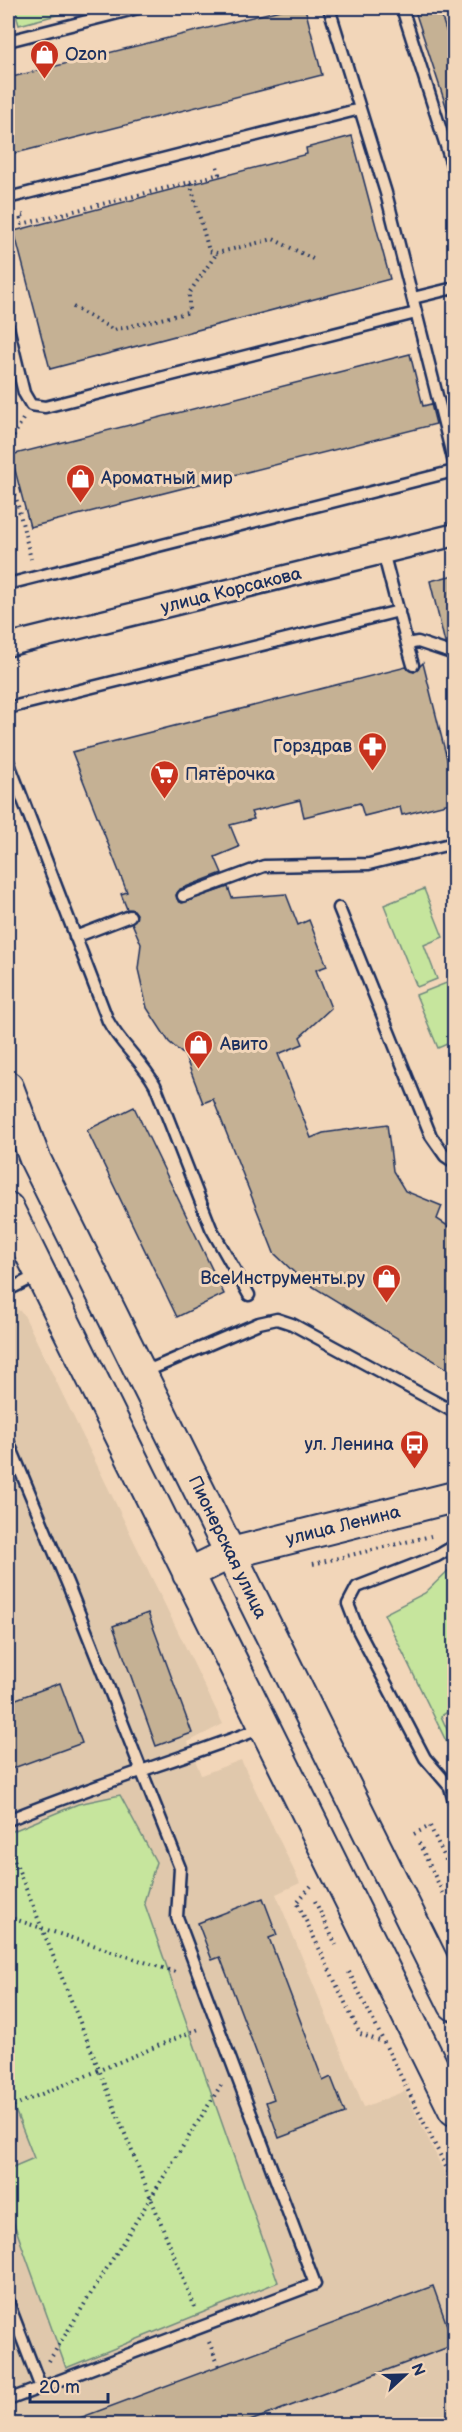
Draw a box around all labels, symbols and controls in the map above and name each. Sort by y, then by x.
shop icon: Ozon [28,38,60,80]
place label: Ozon [65,44,107,65]
shop icon: Ароматный мир [64,462,96,504]
place label: Ароматный мир [100,468,233,489]
street label: улица Корсакова [159,563,304,618]
pharmacy icon: Горздрав [357,730,389,772]
place label: Горздрав [273,736,353,757]
supermarket icon: Пятёрочка [148,758,180,800]
place label: Пятёрочка [185,764,276,785]
shop icon: Авито [183,1028,215,1070]
place label: Авито [219,1034,268,1055]
shop icon: ВсеИнструменты.ру [370,1262,402,1304]
place label: ВсеИнструменты.ру [200,1268,366,1289]
bus stop icon: ул. Ленина [399,1428,431,1470]
place label: ул. Ленина [305,1434,394,1455]
street label: Пионерская улица [184,1472,271,1623]
street label: улица Ленина [284,1501,403,1550]
north arrow [375,2345,435,2405]
text: N [406,2361,429,2379]
scale bar [30,2366,108,2404]
text: 20 m [39,2377,80,2398]

